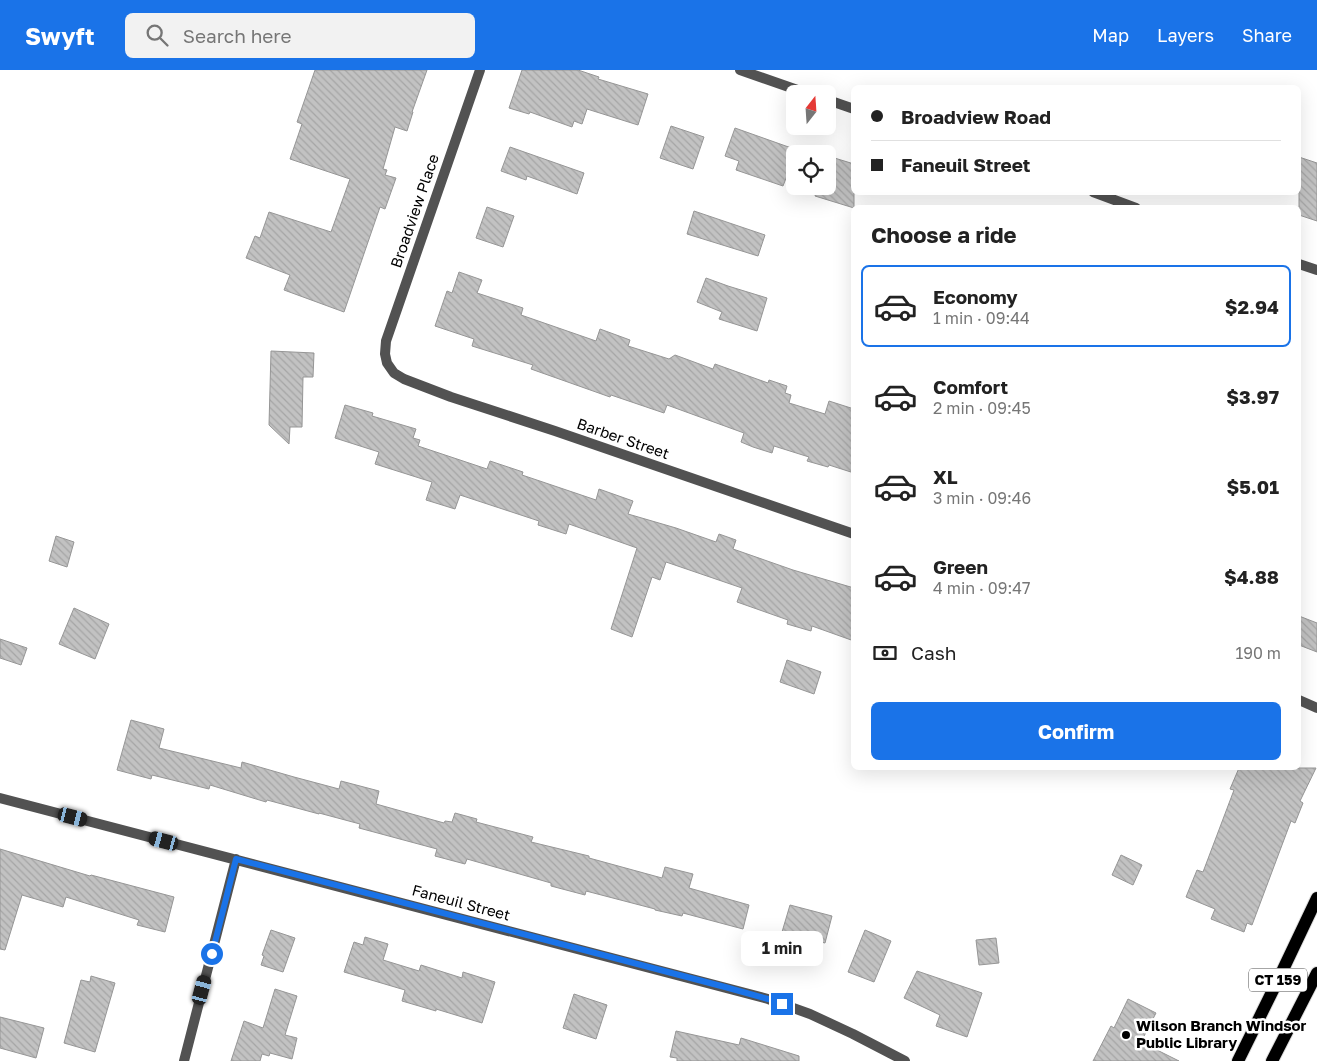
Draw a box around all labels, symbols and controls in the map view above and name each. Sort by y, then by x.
search box [125,13,475,58]
text: Swyft [25,21,95,50]
icon: search [143,21,171,49]
text: Search here [183,24,292,47]
text: Map [1092,24,1129,46]
text: Layers [1157,24,1214,46]
text: Share [1242,24,1292,46]
north arrow [786,85,836,135]
map controls [786,85,836,195]
text: Broadview Road [901,105,1051,128]
button: locate [786,145,836,195]
street label: Broadview Place [386,151,442,270]
text: Faneuil Street [901,153,1030,176]
text: Choose a ride [871,221,1017,248]
icon: car [873,284,918,329]
text: Economy [933,285,1018,308]
text: $2.94 [1225,295,1279,318]
text: 1 min · 09:44 [933,308,1030,328]
icon: car [873,374,918,419]
text: Comfort [933,375,1008,398]
text: $3.97 [1226,385,1279,408]
text: 2 min · 09:45 [933,398,1031,418]
street label: Barber Street [575,414,672,462]
icon: car [873,464,918,509]
text: XL [933,465,958,488]
text: $5.01 [1226,475,1279,498]
text: 3 min · 09:46 [933,488,1031,508]
icon: car [873,554,918,599]
text: Green [933,555,988,578]
text: $4.88 [1224,565,1279,588]
text: 4 min · 09:47 [933,578,1031,598]
icon: cash [871,639,899,667]
text: Cash [911,641,956,664]
text: 190 m [1235,643,1281,663]
button: Confirm [871,702,1281,760]
car [56,806,89,828]
car [147,830,180,852]
street label: Faneuil Street [410,880,512,924]
callout: 1 min [741,932,823,966]
text: 1 min [762,938,802,958]
route start [201,943,223,965]
road number: CT 159 [1249,968,1307,992]
car [190,974,213,1006]
route end [771,993,793,1015]
place label: Wilson Branch Windsor Public Library [1136,1016,1307,1051]
marker: Wilson Branch Windsor Public Library [1120,1029,1132,1041]

